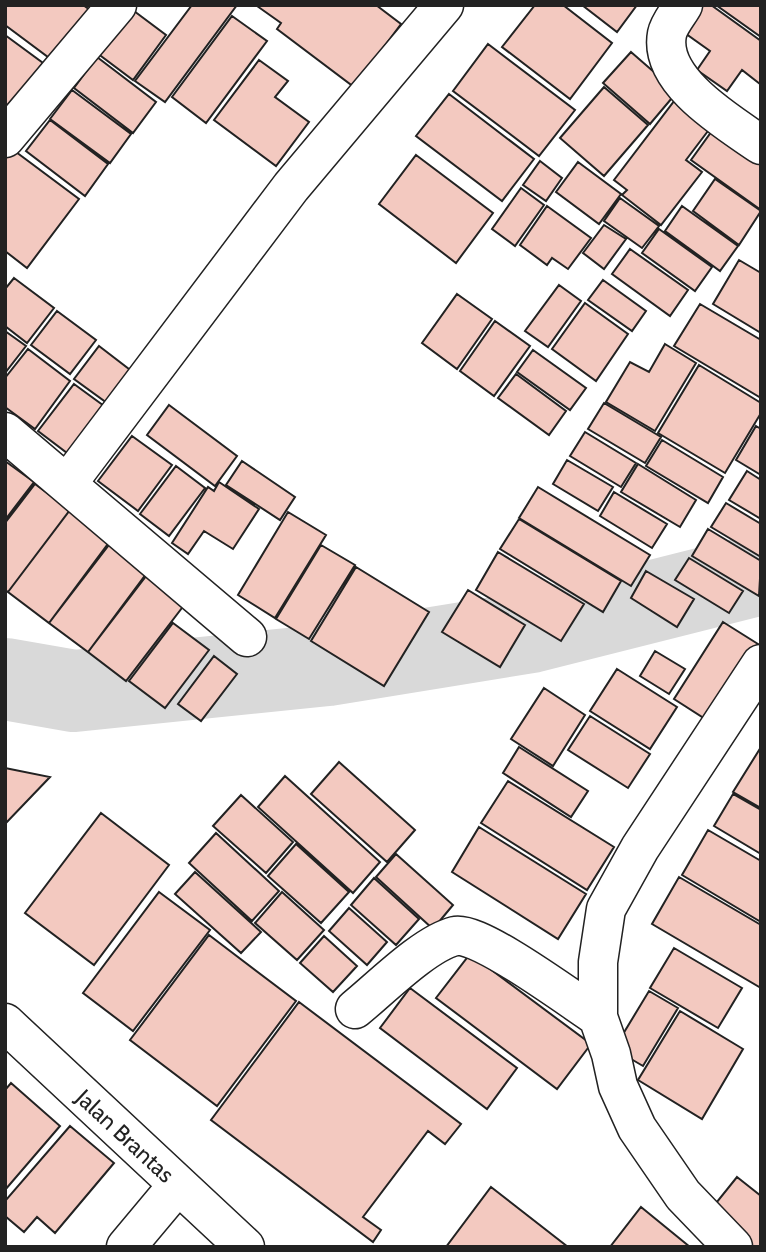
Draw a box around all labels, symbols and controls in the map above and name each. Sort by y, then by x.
street label: Jalan Brantas [69,1083,180,1188]

